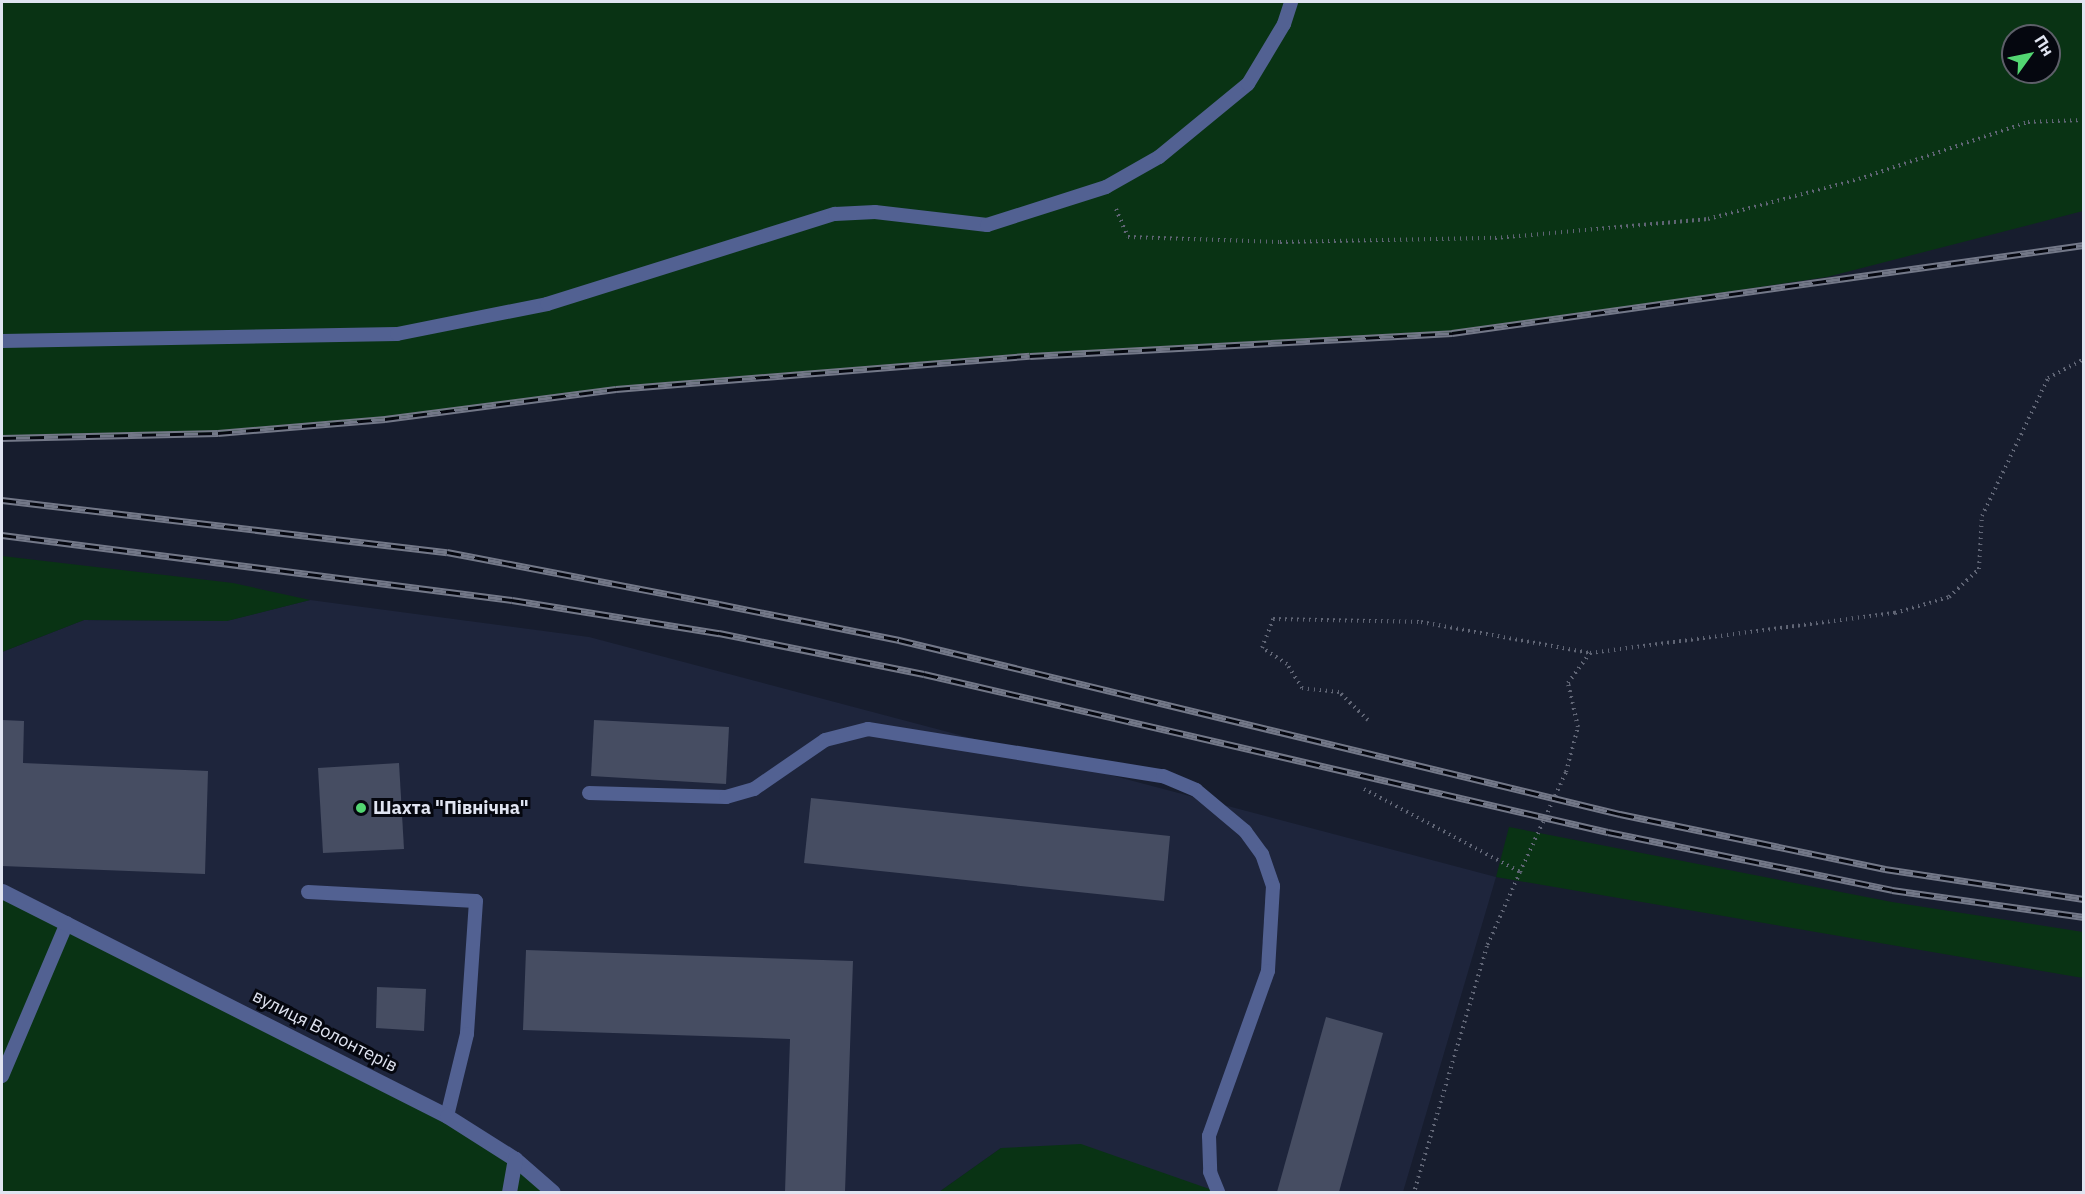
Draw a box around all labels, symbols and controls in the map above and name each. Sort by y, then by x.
north arrow [2001,24,2061,84]
text: Пн [2030,31,2059,60]
place label: Шахта "Північна" [373,797,529,819]
marker: Шахта "Північна" [354,801,368,815]
street label: вулиця Волонтерів [249,985,401,1077]

